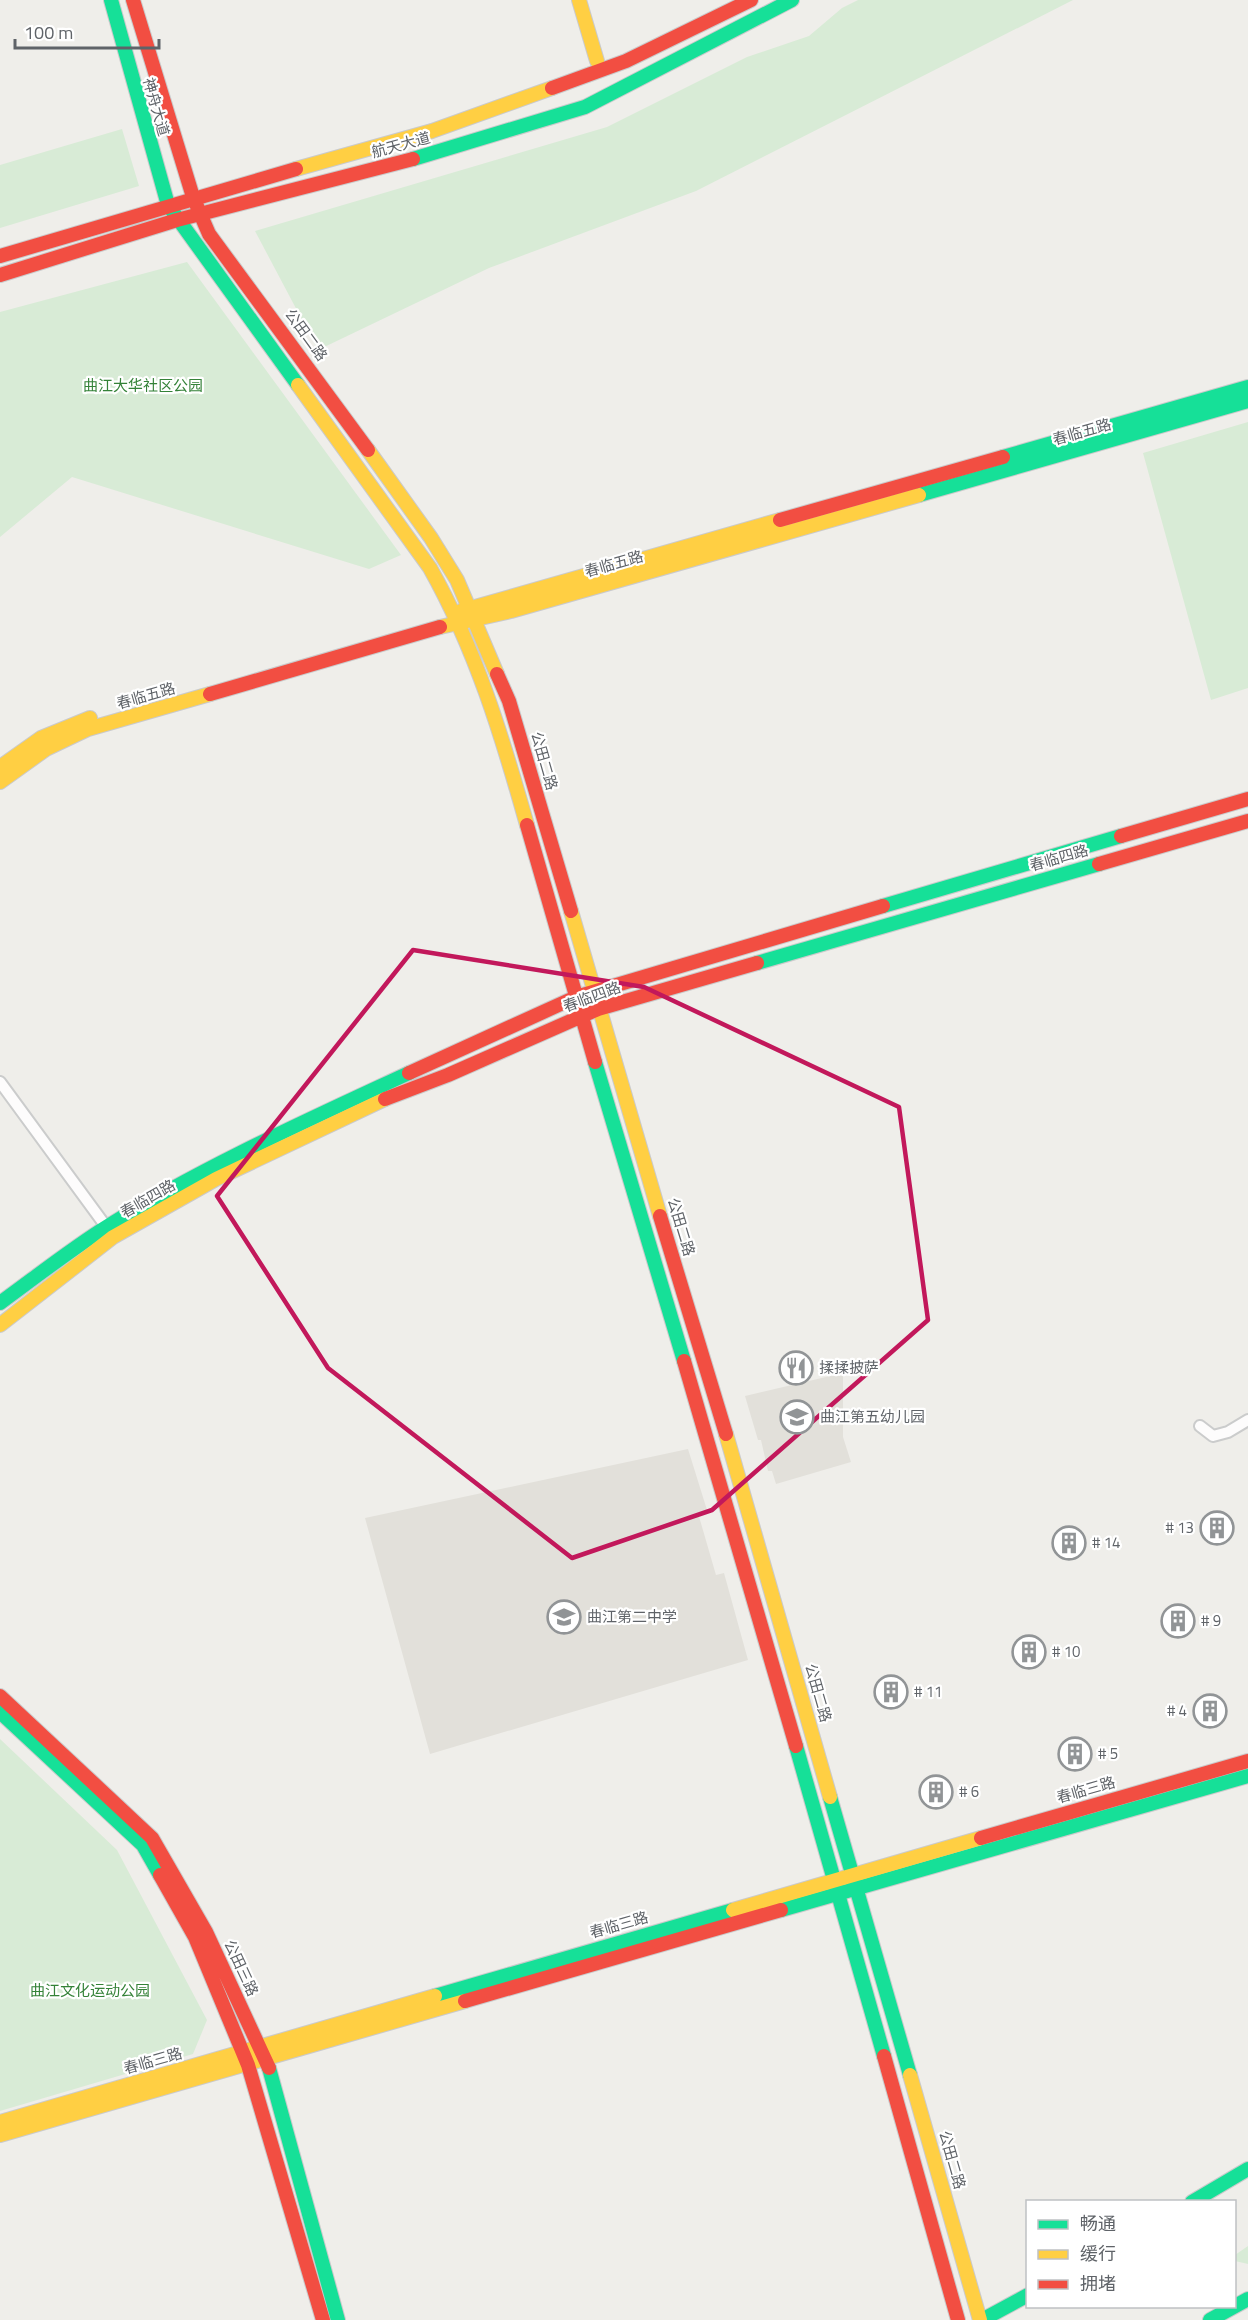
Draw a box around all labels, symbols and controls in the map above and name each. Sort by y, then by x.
scale bar [15,12,159,50]
text: 100 m [24,19,73,46]
street label: 神舟大道 [137,75,176,139]
street label: 航天大道 [369,126,433,163]
street label: 公田二路 [279,304,333,366]
park label: 曲江大华社区公园 [83,374,203,397]
street label: 春临五路 [1050,412,1114,451]
street label: 春临五路 [582,544,646,583]
street label: 春临五路 [114,676,178,715]
street label: 公田二路 [525,729,564,793]
street label: 春临四路 [1027,838,1091,877]
street label: 春临四路 [560,975,624,1018]
street label: 春临四路 [116,1174,179,1224]
street label: 公田二路 [662,1195,701,1259]
restaurant icon: 揉揉披萨 [778,1350,814,1386]
place label: 揉揉披萨 [819,1356,879,1379]
school or university icon: 曲江第五幼儿园 [779,1399,815,1435]
place label: 曲江第五幼儿园 [820,1405,925,1428]
building icon: # 13 [1199,1510,1235,1546]
place label: # 13 [1165,1516,1194,1539]
building icon: # 14 [1051,1525,1087,1561]
place label: # 14 [1092,1531,1121,1554]
school or university icon: 曲江第二中学 [546,1599,582,1635]
building icon: # 9 [1160,1603,1196,1639]
place label: 曲江第二中学 [587,1605,677,1628]
place label: # 9 [1201,1609,1221,1632]
building icon: # 10 [1011,1634,1047,1670]
place label: # 10 [1052,1640,1081,1663]
street label: 公田二路 [799,1661,838,1725]
building icon: # 11 [873,1674,909,1710]
place label: # 11 [914,1680,943,1703]
building icon: # 4 [1192,1693,1228,1729]
place label: # 4 [1167,1699,1187,1722]
building icon: # 5 [1057,1736,1093,1772]
place label: # 5 [1098,1742,1118,1765]
street label: 春临三路 [1054,1770,1118,1809]
building icon: # 6 [918,1774,954,1810]
place label: # 6 [959,1780,979,1803]
street label: 春临三路 [587,1905,651,1944]
street label: 公田三路 [218,1936,265,2000]
park label: 曲江文化运动公园 [30,1979,150,2002]
street label: 春临三路 [121,2041,185,2080]
street label: 公田二路 [933,2128,972,2192]
legend [1026,2200,1236,2308]
text: 畅通 [1080,2210,1116,2237]
text: 缓行 [1080,2240,1116,2267]
text: 拥堵 [1080,2270,1116,2297]

